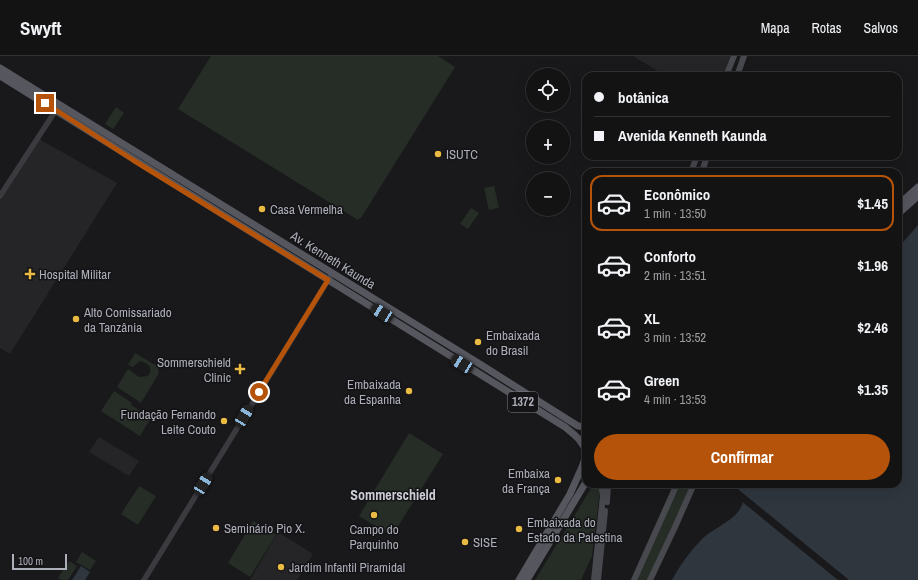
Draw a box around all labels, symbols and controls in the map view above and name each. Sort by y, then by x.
text: Swyft [20,15,62,41]
text: Mapa [761,19,790,37]
text: Rotas [812,19,842,37]
text: Salvos [864,19,898,37]
map controls [526,68,570,216]
button: locate [526,68,570,112]
text: botânica [618,87,669,108]
route end [36,94,54,112]
button: + [526,120,570,164]
text: Avenida Kenneth Kaunda [618,125,767,146]
place label: ISUTC [446,146,478,163]
marker: ISUTC [433,149,443,159]
button: − [526,172,570,216]
text: Econômico [644,184,710,205]
icon: car [596,185,632,221]
text: $1.45 [857,193,888,214]
place label: Casa Vermelha [270,201,343,218]
marker: Casa Vermelha [257,204,267,214]
text: 1 min · 13:50 [644,205,706,222]
street label: Av. Kenneth Kaunda [287,227,379,293]
text: Conforto [644,246,696,267]
icon: car [596,247,632,283]
text: $1.96 [857,255,888,276]
place label: Hospital Militar [39,266,111,283]
text: 2 min · 13:51 [644,267,706,284]
marker: Hospital Militar [24,268,36,280]
car [369,302,395,324]
place label: Alto Comissariado da Tanzânia [83,304,172,336]
text: XL [644,308,660,329]
icon: car [596,309,632,345]
marker: Alto Comissariado da Tanzânia [71,314,81,324]
text: $2.46 [857,317,888,338]
place label: Embaixada do Brasil [486,327,540,359]
text: 3 min · 13:52 [644,329,706,346]
marker: Embaixada do Brasil [473,337,483,347]
car [449,353,475,375]
place label: Sommerschield Clinic [157,354,231,386]
marker: Sommerschield Clinic [234,363,246,375]
text: Green [644,370,680,391]
icon: car [596,371,632,407]
place label: Embaixada da Espanha [344,376,401,408]
text: $1.35 [857,379,888,400]
route start [250,383,268,401]
marker: Embaixada da Espanha [404,386,414,396]
text: 4 min · 13:53 [644,391,706,408]
road number: 1372 [508,392,538,412]
car [233,403,255,429]
place label: Fundação Fernando Leite Couto [121,406,216,438]
marker: Fundação Fernando Leite Couto [219,416,229,426]
button: Confirmar [594,434,890,480]
place label: Embaixa da França [502,465,550,497]
car [192,471,214,497]
marker: Embaixa da França [553,475,563,485]
district label: Sommerschield [350,486,436,504]
marker: Campo do Parquinho [369,510,379,520]
place label: Embaixada do Estado da Palestina [527,514,622,546]
place label: Seminário Pio X. [224,520,305,537]
place label: Campo do Parquinho [349,521,399,553]
marker: Seminário Pio X. [211,523,221,533]
marker: Embaixada do Estado da Palestina [514,524,524,534]
place label: SISE [473,534,497,551]
marker: SISE [460,537,470,547]
scale bar [12,552,67,571]
text: 100 m [18,554,43,568]
place label: Jardim Infantil Piramidal [289,559,405,576]
marker: Jardim Infantil Piramidal [276,562,286,572]

